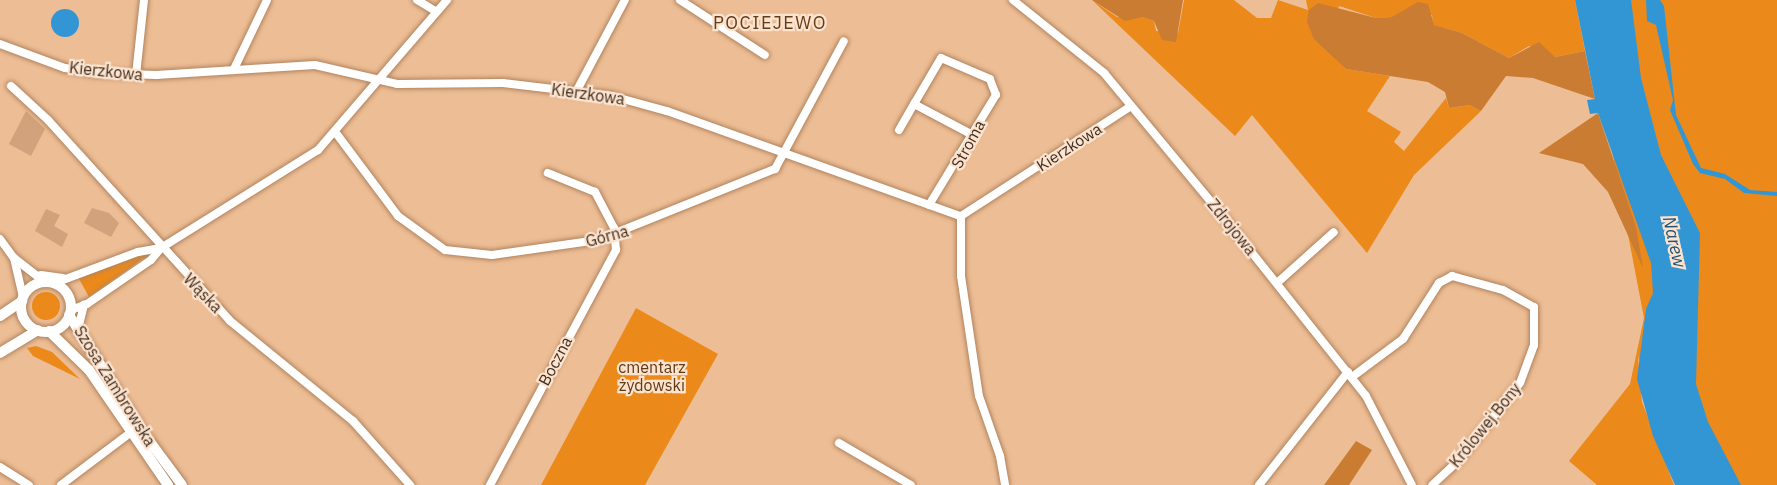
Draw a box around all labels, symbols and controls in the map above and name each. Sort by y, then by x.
district label: POCIEJEWO [713,12,827,34]
street label: Kierzkowa [68,58,144,84]
street label: Kierzkowa [550,79,626,109]
street label: Stroma [947,117,989,171]
street label: Kierzkowa [1033,119,1105,175]
street label: Zdrojowa [1203,195,1261,259]
water label: Narew [1658,214,1690,270]
street label: Górna [583,221,631,251]
street label: Wąska [180,269,226,317]
street label: Szosa Zambrowska [70,322,160,450]
street label: Boczna [534,333,576,389]
park label: cmentarz żydowski [618,357,686,395]
street label: Królowej Bony [1445,379,1525,471]

